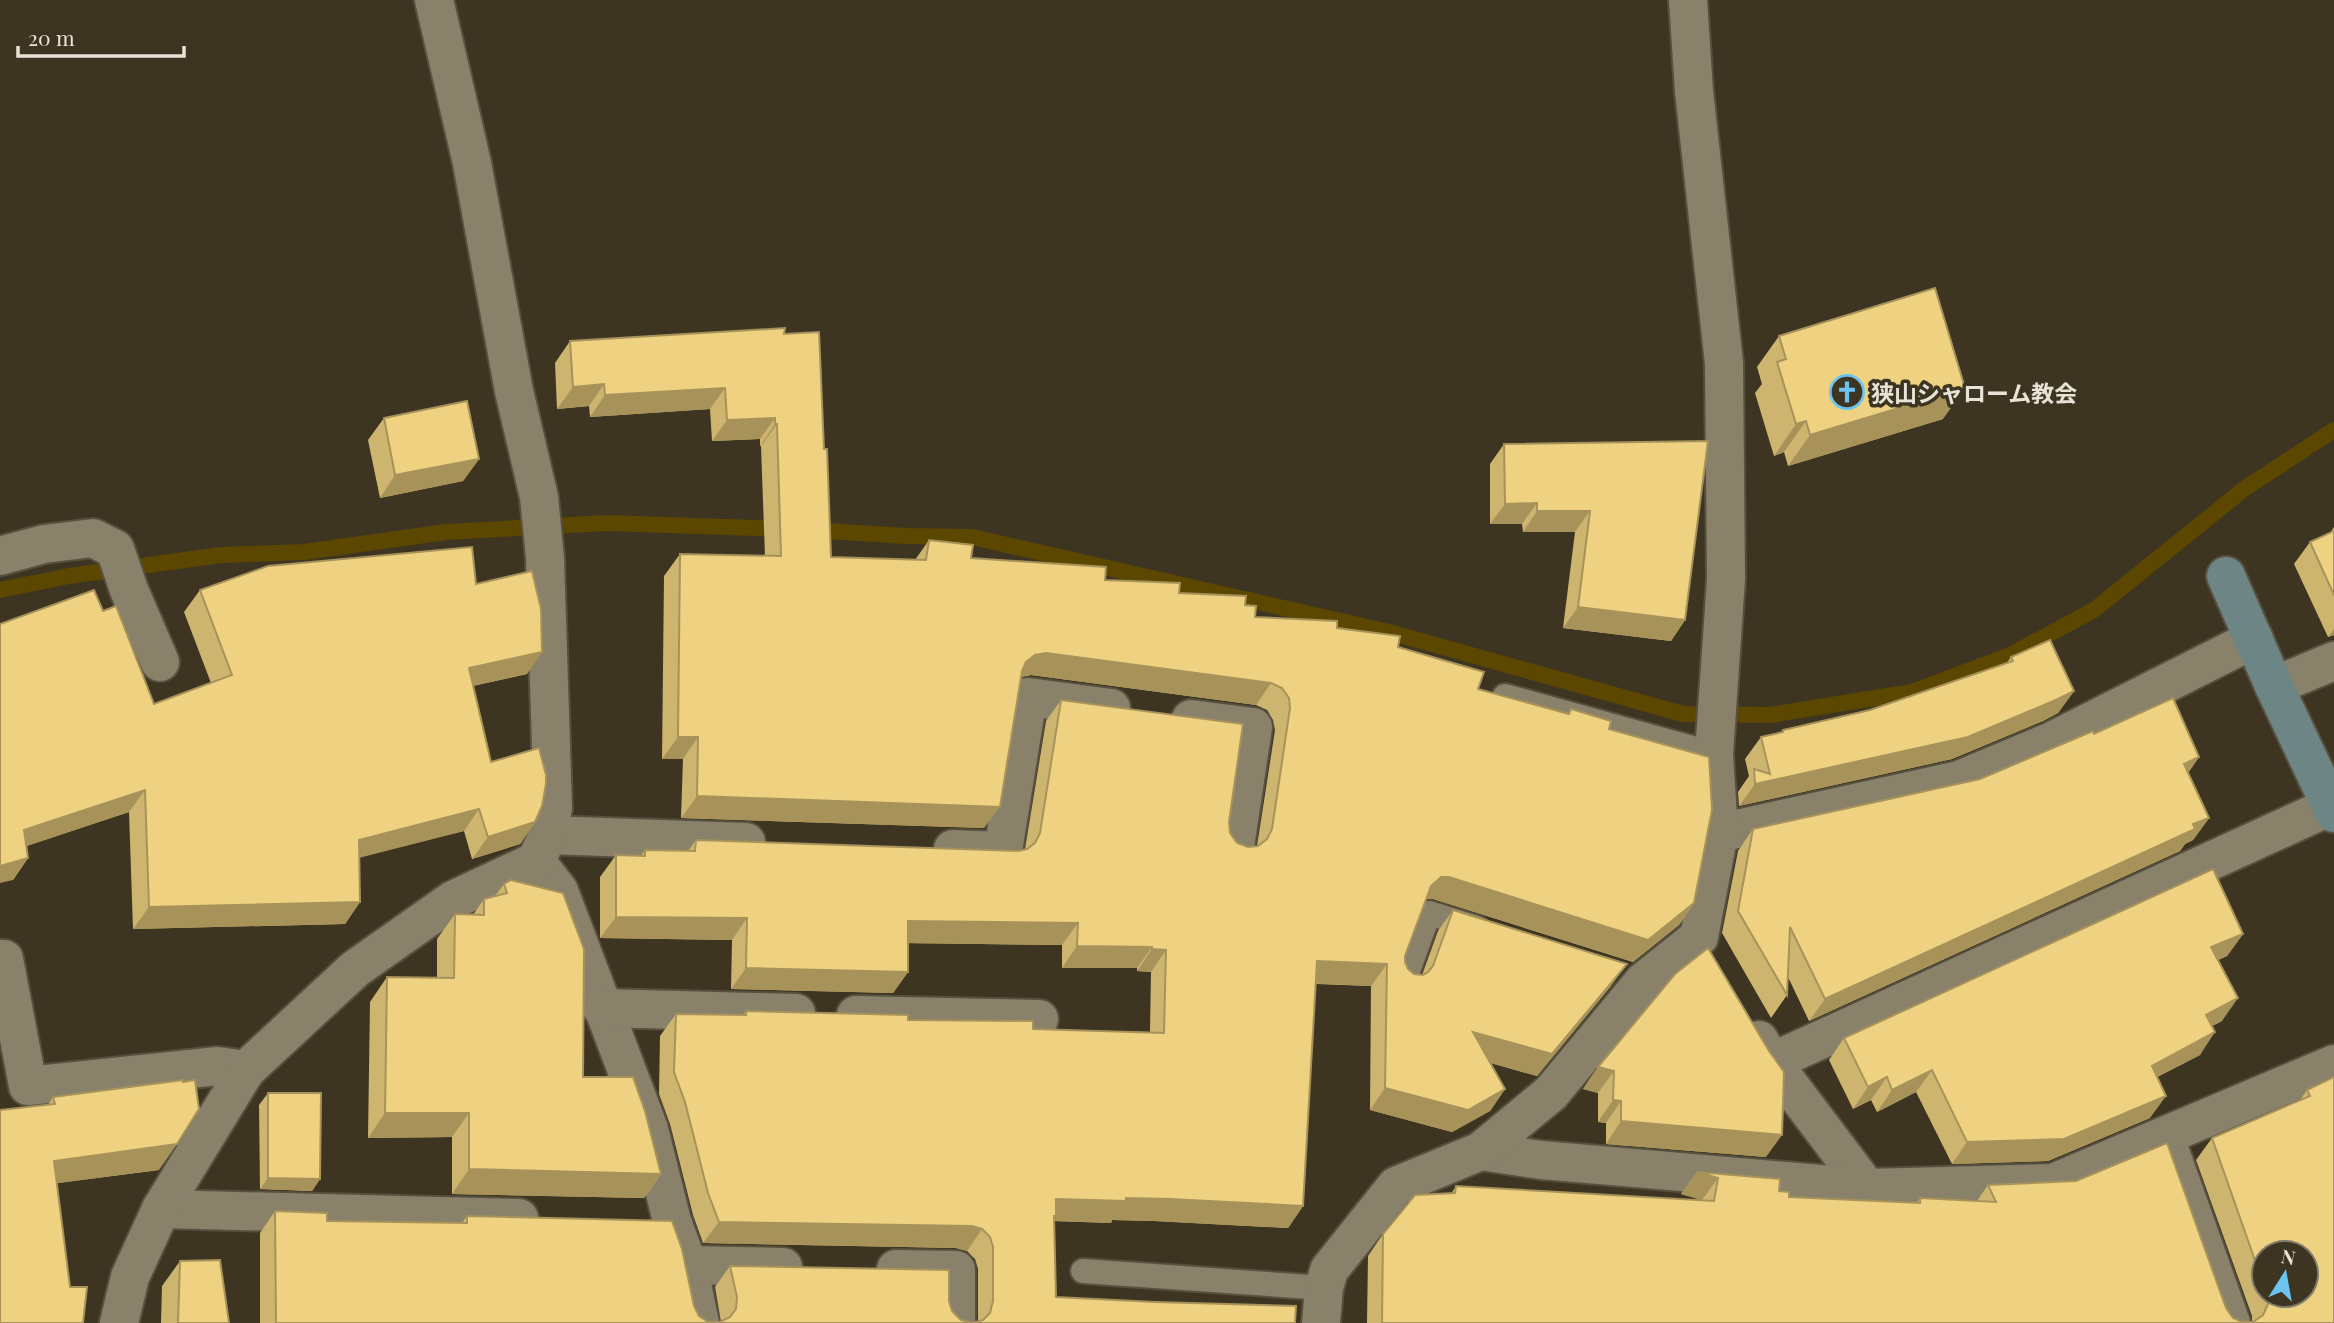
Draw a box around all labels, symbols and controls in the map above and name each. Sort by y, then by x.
scale bar [18,14,184,58]
text: 20 m [28,23,75,51]
church icon: 狭山シャローム教会 [1828,373,1866,411]
place label: 狭山シャローム教会 [1871,377,2077,408]
north arrow [2250,1239,2320,1309]
text: N [2279,1242,2298,1270]

